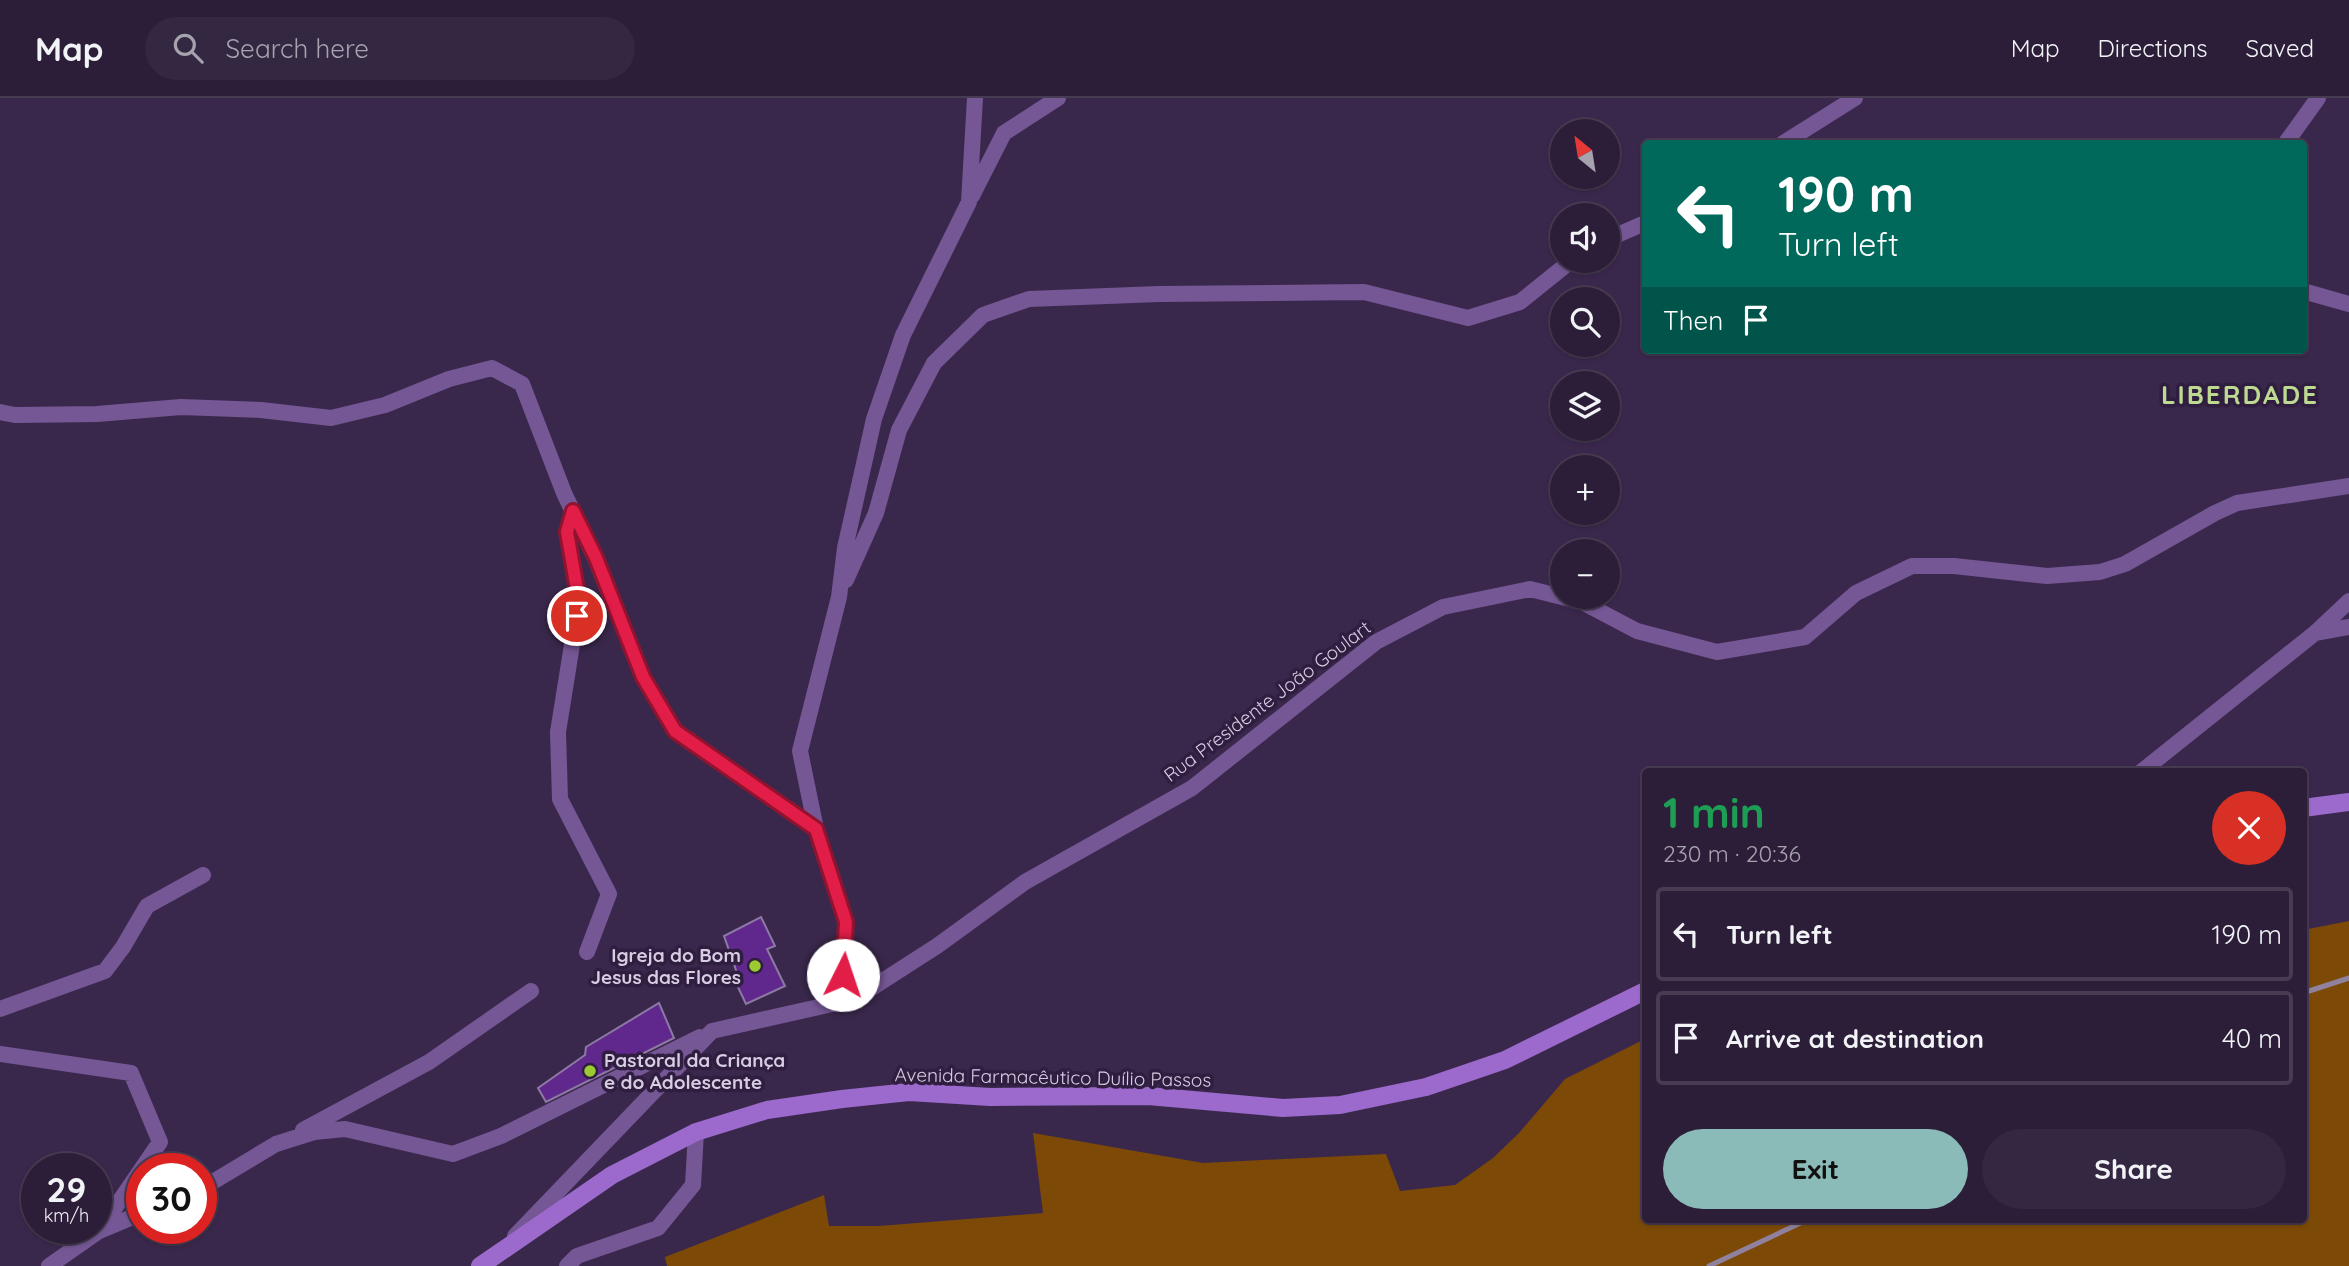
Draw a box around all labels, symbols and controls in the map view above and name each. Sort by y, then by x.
search box [145,17,635,80]
text: Map [35,28,103,69]
icon: search [169,29,207,67]
text: Search here [225,32,369,65]
text: Map [2011,33,2060,63]
text: Directions [2098,33,2208,63]
text: Saved [2246,33,2314,63]
north arrow [1550,119,1620,189]
map controls [1550,119,1620,609]
text: 190 m [1778,163,1914,224]
icon: left [1663,168,1754,259]
button: sound [1550,203,1620,273]
text: Turn left [1778,224,1899,264]
button: search [1550,287,1620,357]
icon: arrive [1737,301,1775,339]
text: Then [1663,304,1723,337]
button: layers [1550,371,1620,441]
district label: LIBERDADE [2161,378,2319,411]
button: + [1550,455,1620,525]
button: − [1550,539,1620,609]
pin [547,586,607,646]
icon: arrive [558,597,596,635]
street label: Rua Presidente João Goulart [1159,615,1375,787]
text: 1 min [1663,786,1765,839]
button: close [2212,791,2286,865]
text: 230 m · 20:36 [1663,839,1801,868]
icon: left [1667,915,1705,953]
text: Turn left [1726,918,1833,951]
text: 190 m [2212,918,2282,951]
position arrow [806,938,880,1012]
place label: Igreja do Bom Jesus das Flores [591,943,741,989]
marker: Igreja do Bom Jesus das Flores [747,958,763,974]
icon: arrive [1667,1019,1705,1057]
text: Arrive at destination [1726,1022,1984,1055]
text: 40 m [2222,1022,2282,1055]
place label: Pastoral da Criança e do Adolescente [604,1048,785,1094]
street label: Avenida Farmacêutico Duílio Passos [894,1062,1212,1092]
marker: Pastoral da Criança e do Adolescente [582,1063,598,1079]
button: Exit [1663,1129,1968,1209]
button: Share [1982,1129,2286,1209]
speed limit sign: 30 [126,1153,217,1244]
text: 29 [47,1167,86,1211]
text: km/h [44,1204,89,1227]

